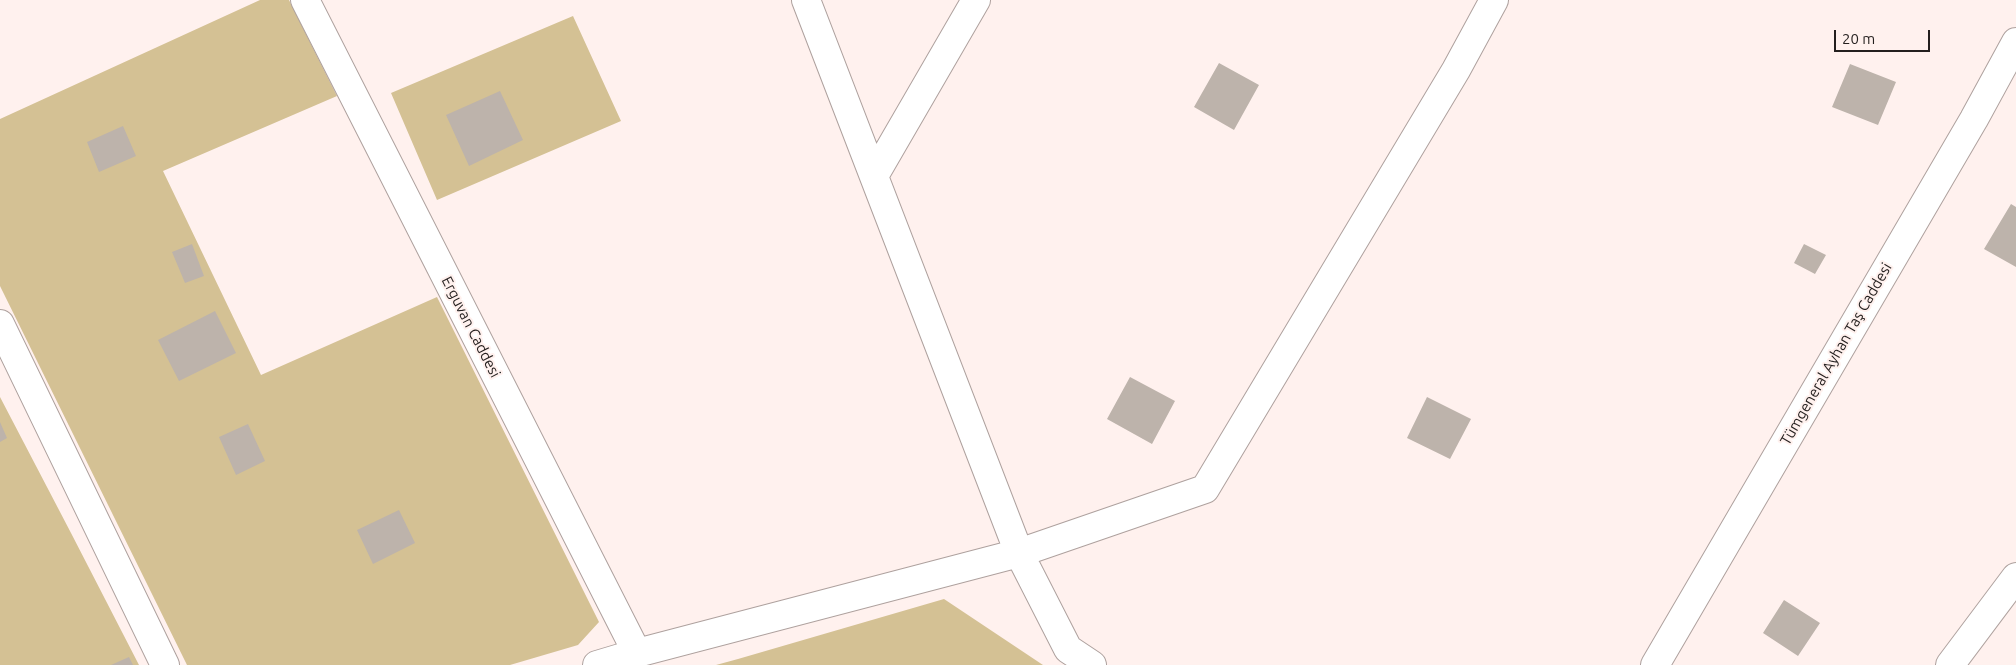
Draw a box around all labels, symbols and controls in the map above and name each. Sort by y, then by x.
scale bar [1836,20,1932,52]
text: 20 m [1842,30,1875,47]
street label: Tümgeneral Ayhan Taş Caddesi [1776,260,1896,448]
street label: Erguvan Caddesi [438,273,504,381]

